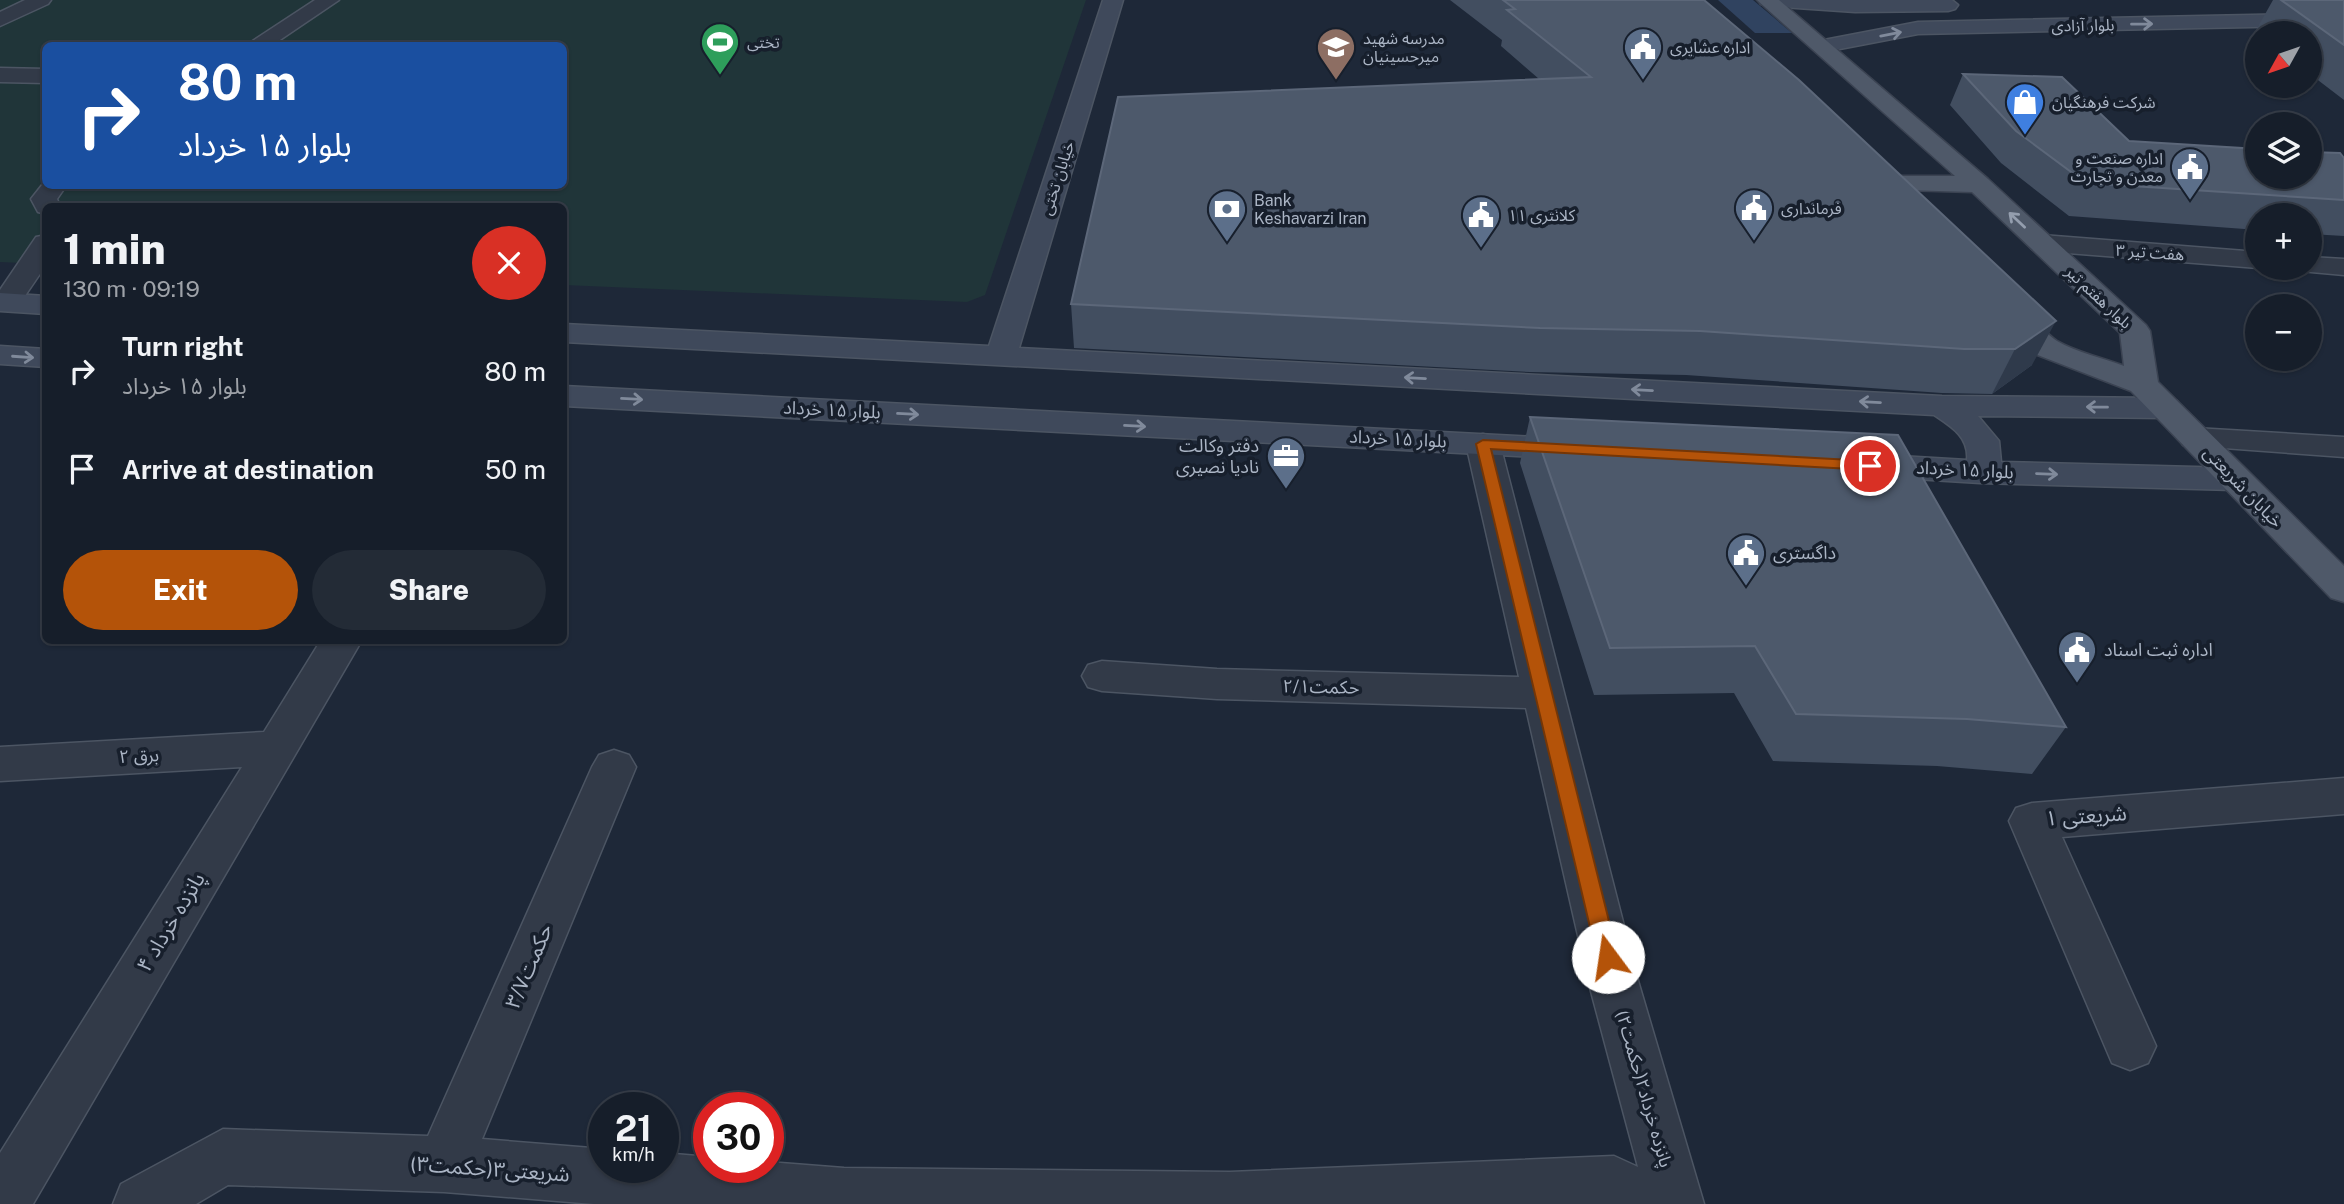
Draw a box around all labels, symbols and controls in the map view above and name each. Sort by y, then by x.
street label: بلوار آزادی [2051,15,2115,36]
one-way arrow [2130,17,2153,30]
sports icon: تختی [699,21,741,76]
north arrow [2245,21,2322,98]
map controls [2245,21,2322,371]
school or university icon: مدرسه شهید میرحسینیان [1315,26,1357,81]
public building icon: اداره عشایری [1622,26,1664,81]
one-way arrow [1879,26,1902,40]
place label: مدرسه شهید میرحسینیان [1363,29,1445,66]
place label: تختی [747,33,780,52]
place label: اداره عشایری [1670,38,1750,57]
text: 80 m [178,53,297,111]
icon: right [63,70,154,161]
shop icon: شرکت فرهنگیان [2004,81,2046,136]
place label: شرکت فرهنگیان [2052,93,2155,112]
button: layers [2245,112,2322,189]
text: بلوار ۱۵ خرداد [178,126,352,163]
street label: خیابان تختی [1037,139,1078,218]
public building icon: اداره صنعت و معدن و تجارت [2169,146,2211,201]
place label: اداره صنعت و معدن و تجارت [2070,149,2163,186]
public building icon: فرمانداری [1733,187,1775,242]
bank icon: Bank Keshavarzi Iran [1206,188,1248,243]
place label: Bank Keshavarzi Iran [1254,191,1367,228]
public building icon: کلانتری ۱۱ [1460,194,1502,249]
place label: فرمانداری [1781,199,1842,218]
button: + [2245,203,2322,280]
place label: کلانتری ۱۱ [1508,206,1576,225]
one-way arrow [2009,212,2026,229]
text: 1 min [63,224,166,273]
button: close [472,226,546,300]
street label: هفت تیر ۳ [2115,241,2185,264]
street label: بلوار هفتم تیر [2059,261,2136,335]
text: 130 m · 09:19 [63,275,200,302]
button: − [2245,294,2322,371]
text: Turn right [122,331,244,362]
one-way arrow [11,351,34,364]
icon: right [63,352,101,390]
text: 80 m [485,356,546,387]
one-way arrow [1404,371,1427,384]
text: بلوار ۱۵ خرداد [122,372,247,399]
one-way arrow [1632,383,1654,396]
one-way arrow [620,393,643,406]
one-way arrow [1859,395,1881,408]
street label: بلوار ۱۵ خرداد [783,396,881,424]
one-way arrow [2086,401,2109,414]
one-way arrow [896,408,919,421]
one-way arrow [1123,419,1146,432]
street label: بلوار ۱۵ خرداد [1349,425,1447,453]
place label: دفتر وکالت نادیا نصیری [1176,435,1259,478]
office icon: دفتر وکالت نادیا نصیری [1265,435,1307,490]
pin [1840,436,1900,496]
street label: خیابان شریعتی [2199,442,2287,532]
icon: arrive [1851,447,1889,485]
icon: arrive [63,450,101,488]
text: Arrive at destination [122,454,374,485]
text: 50 m [485,454,546,485]
street label: بلوار ۱۵ خرداد [1916,456,2014,484]
one-way arrow [2035,467,2058,480]
public building icon: داگستری [1725,532,1767,587]
place label: داگستری [1773,542,1836,564]
button: Exit [63,550,298,630]
button: Share [312,550,546,630]
public building icon: اداره ثبت اسناد [2056,629,2098,684]
place label: اداره ثبت اسناد [2104,639,2213,661]
street label: حکمت۲/۱ [1282,675,1360,698]
street label: برق ۲ [118,744,160,768]
street label: شریعتی ۱ [2044,800,2128,831]
street label: پانزده خرداد ۴ [131,867,211,977]
street label: حکمت۳/۷ [500,920,558,1012]
position arrow [1571,920,1645,994]
street label: پانزده خرداد۲(حکمت۲) [1611,1008,1677,1170]
speed limit sign: 30 [693,1092,784,1183]
text: 21 [615,1108,652,1149]
text: km/h [612,1144,655,1165]
street label: شریعتی۳(حکمت۳) [410,1150,571,1187]

